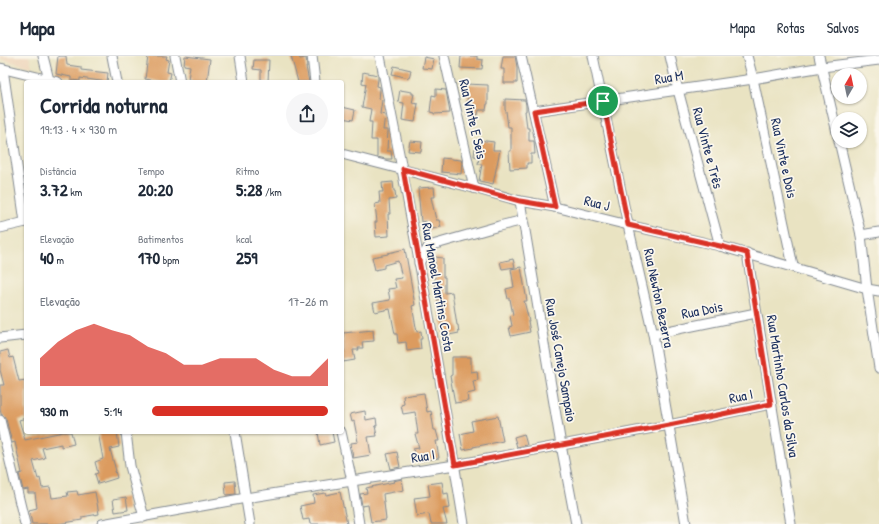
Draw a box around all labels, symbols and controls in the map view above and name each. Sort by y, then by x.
text: Mapa [20,15,54,41]
text: Mapa [730,18,755,37]
text: Rotas [777,18,805,37]
text: Salvos [827,18,859,37]
street label: Rua M [653,65,685,88]
north arrow [831,68,867,104]
map controls [831,68,867,148]
street label: Rua Vinte E Seis [455,77,492,161]
pin [586,84,620,118]
text: Corrida noturna [40,90,167,120]
icon: arrive [592,90,614,112]
button: share [286,93,328,135]
street label: Rua Vinte e Três [689,105,728,191]
button: layers [831,112,867,148]
street label: Rua Vinte e Dois [767,116,802,200]
text: 19:13 · 4 × 930 m [40,120,117,138]
text: Distância [40,164,76,178]
text: Tempo [138,164,164,178]
text: Ritmo [236,164,259,178]
text: 3.72 [40,178,68,201]
text: 20:20 [138,178,173,201]
text: 5:28 [236,178,262,201]
text: km [68,185,82,199]
text: /km [262,185,282,199]
street label: Rua J [582,190,612,215]
street label: Rua Manoel Martins Costa [418,221,459,353]
text: Elevação [40,232,74,246]
text: Batimentos [138,232,183,246]
text: kcal [236,232,252,246]
text: 40 [40,246,54,269]
text: 170 [138,246,160,269]
text: 259 [236,246,257,269]
street label: Rua Newton Bezerra [640,247,679,350]
text: m [54,253,64,267]
text: bpm [160,253,179,267]
text: Elevação [40,292,80,310]
text: 17–26 m [288,292,328,310]
street label: Rua Dois [680,296,724,323]
street label: Rua José Canejo Sampaio [540,297,582,423]
street label: Rua Martinho Carlos da Silva [763,313,804,459]
street label: Rua I [727,384,755,407]
text: 930 m [40,402,68,420]
text: 5:14 [104,402,122,420]
street label: Rua I [410,444,436,467]

